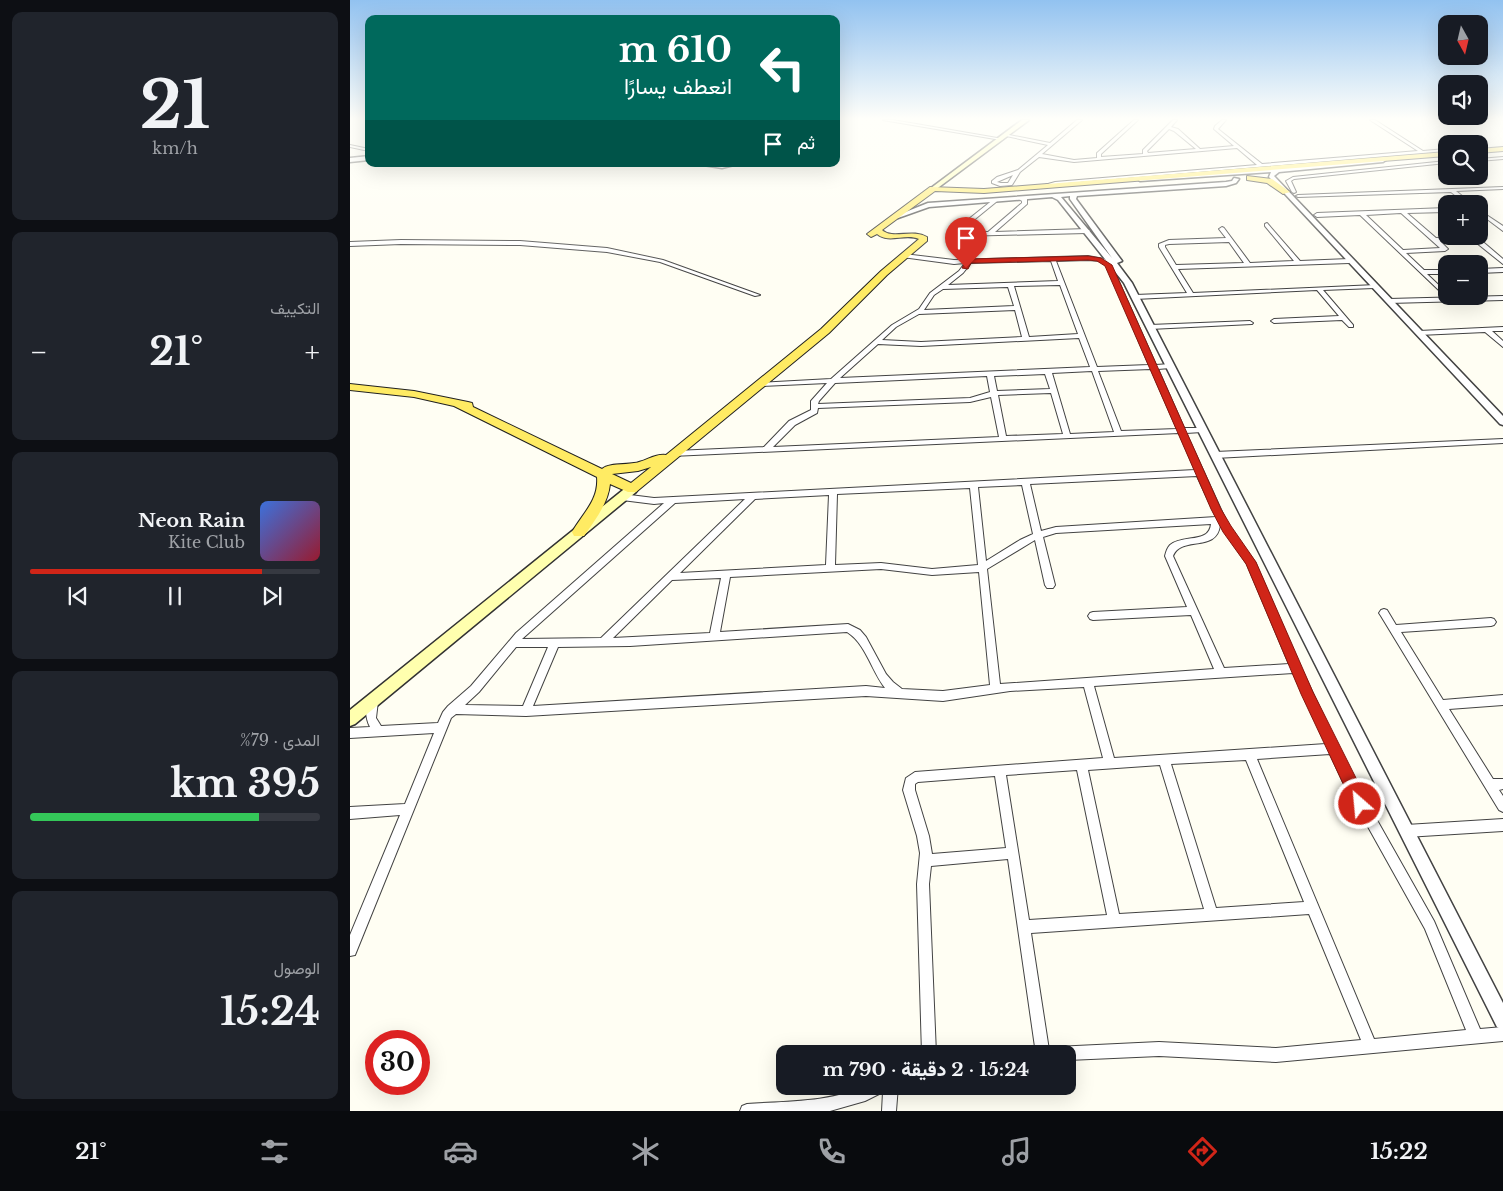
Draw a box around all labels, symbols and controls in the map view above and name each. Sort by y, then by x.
north arrow [1438,15,1488,65]
map controls [1438,15,1488,305]
text: 610 m [619,28,732,71]
icon: left [750,35,815,100]
text: 21 [140,65,210,146]
text: انعطف يسارًا [624,73,732,100]
button: sound [1438,75,1488,125]
icon: arrive [759,130,787,158]
text: ثم [797,131,815,154]
button: search [1438,135,1488,185]
text: km/h [152,138,198,158]
button: + [1438,195,1488,245]
pin [945,217,987,268]
icon: arrive [952,224,980,252]
button: − [1438,255,1488,305]
text: التكييف [270,298,320,318]
text: 21° [149,328,203,375]
text: − [30,335,48,370]
text: + [305,335,320,370]
text: Neon Rain [138,509,245,532]
text: Kite Club [168,532,245,552]
icon: previous [64,582,92,610]
icon: pause [161,582,189,610]
icon: next [258,582,286,610]
text: المدى · 79% [240,730,320,750]
text: 395 km [170,760,320,807]
position arrow [1333,777,1385,829]
text: الوصول [274,958,320,978]
text: 15:24 [220,988,320,1035]
speed limit sign: 30 [365,1030,430,1095]
text: 15:24 · 2 دقيقة · 790 m [823,1058,1029,1081]
icon: filters [257,1134,292,1169]
icon: car [443,1134,478,1169]
icon: climate [628,1134,663,1169]
icon: phone [814,1134,849,1169]
icon: music [999,1134,1034,1169]
icon: directions [1185,1134,1220,1169]
text: 21° [75,1138,107,1165]
text: 15:22 [1370,1138,1428,1165]

